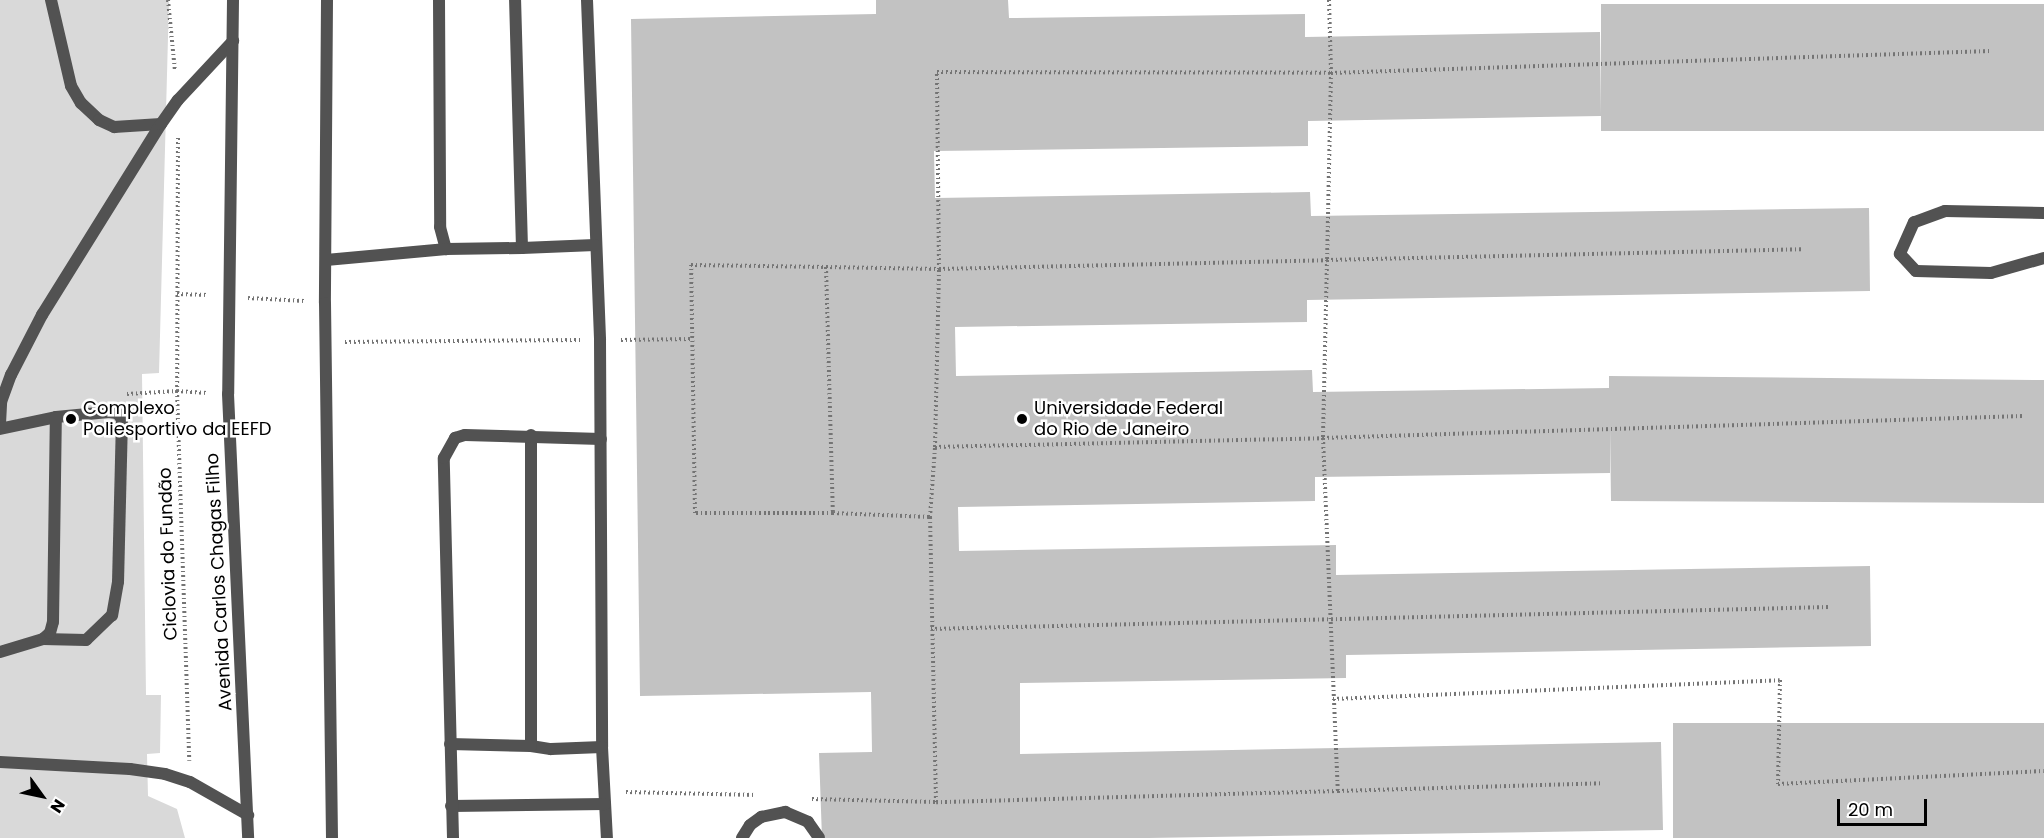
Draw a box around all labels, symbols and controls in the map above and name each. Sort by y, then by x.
place label: Complexo Poliesportivo da EEFD [83,398,272,440]
place label: Universidade Federal do Rio de Janeiro [1034,398,1223,440]
marker: Complexo Poliesportivo da EEFD [64,412,78,426]
marker: Universidade Federal do Rio de Janeiro [1015,412,1029,426]
street label: Avenida Carlos Chagas Filho [201,452,237,712]
street label: Ciclovia do Fundão [154,467,182,641]
north arrow [12,766,72,826]
scale bar [1840,787,1930,825]
text: N [45,795,70,817]
text: 20 m [1848,797,1893,822]

